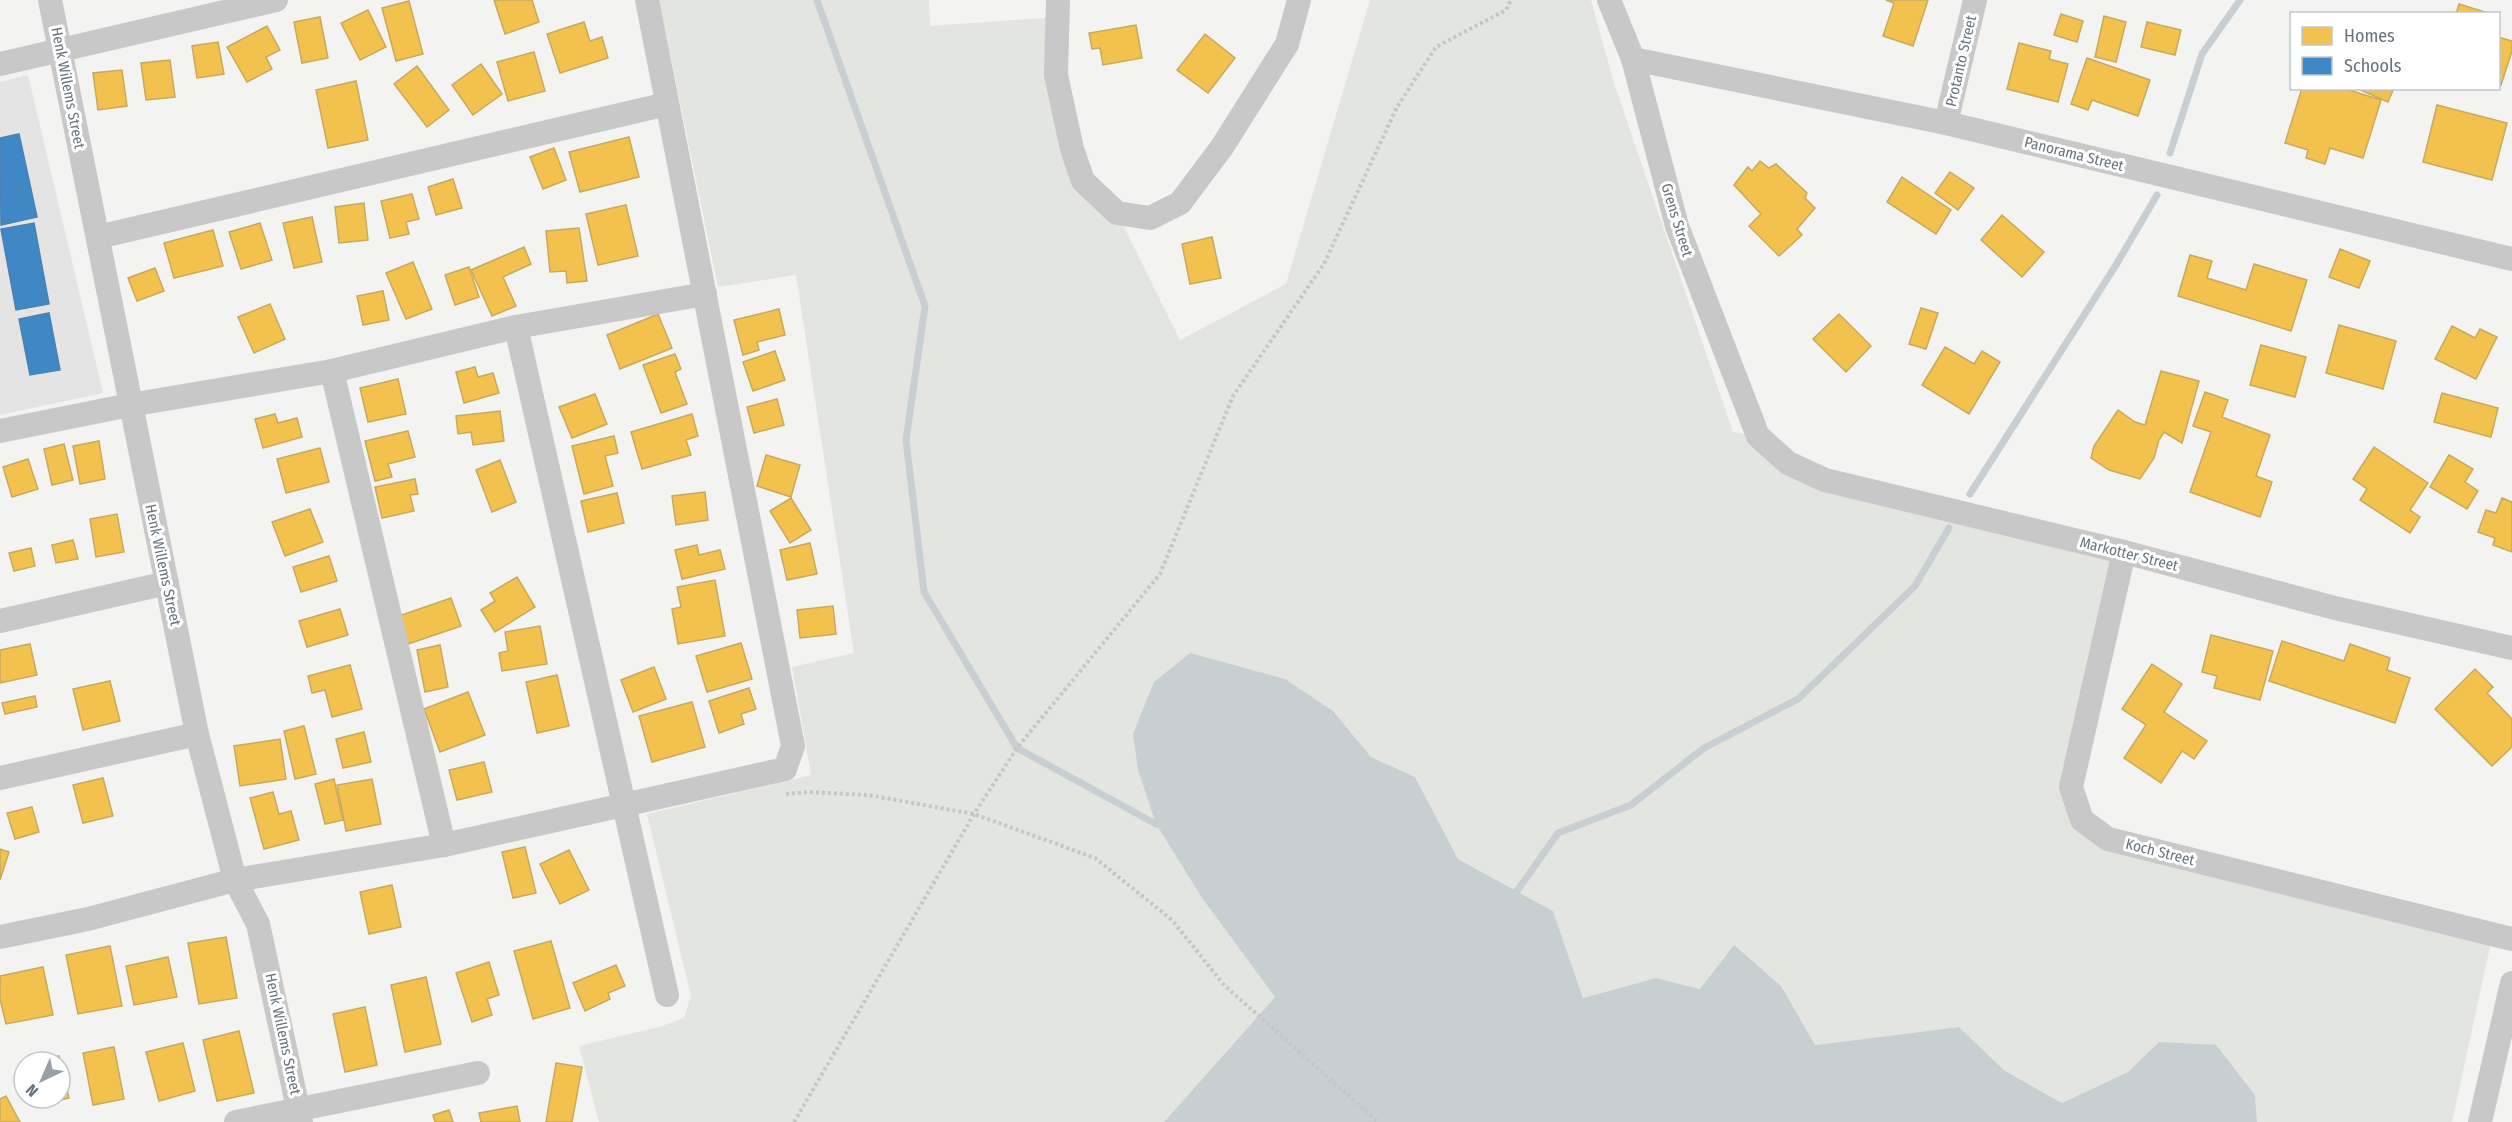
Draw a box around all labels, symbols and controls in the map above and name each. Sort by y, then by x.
legend [2290,12,2500,90]
street label: Protanto Street [1942,13,1980,108]
text: Homes [2344,25,2395,47]
street label: Henk Willems Street [47,26,89,150]
text: Schools [2344,55,2402,77]
street label: Panorama Street [2023,133,2126,175]
street label: Grens Street [1657,181,1697,259]
street label: Henk Willems Street [141,503,185,627]
street label: Markotter Street [2078,533,2180,575]
street label: Koch Street [2124,835,2196,869]
street label: Henk Willems Street [261,972,305,1096]
north arrow [12,1050,72,1110]
text: N [22,1080,42,1101]

